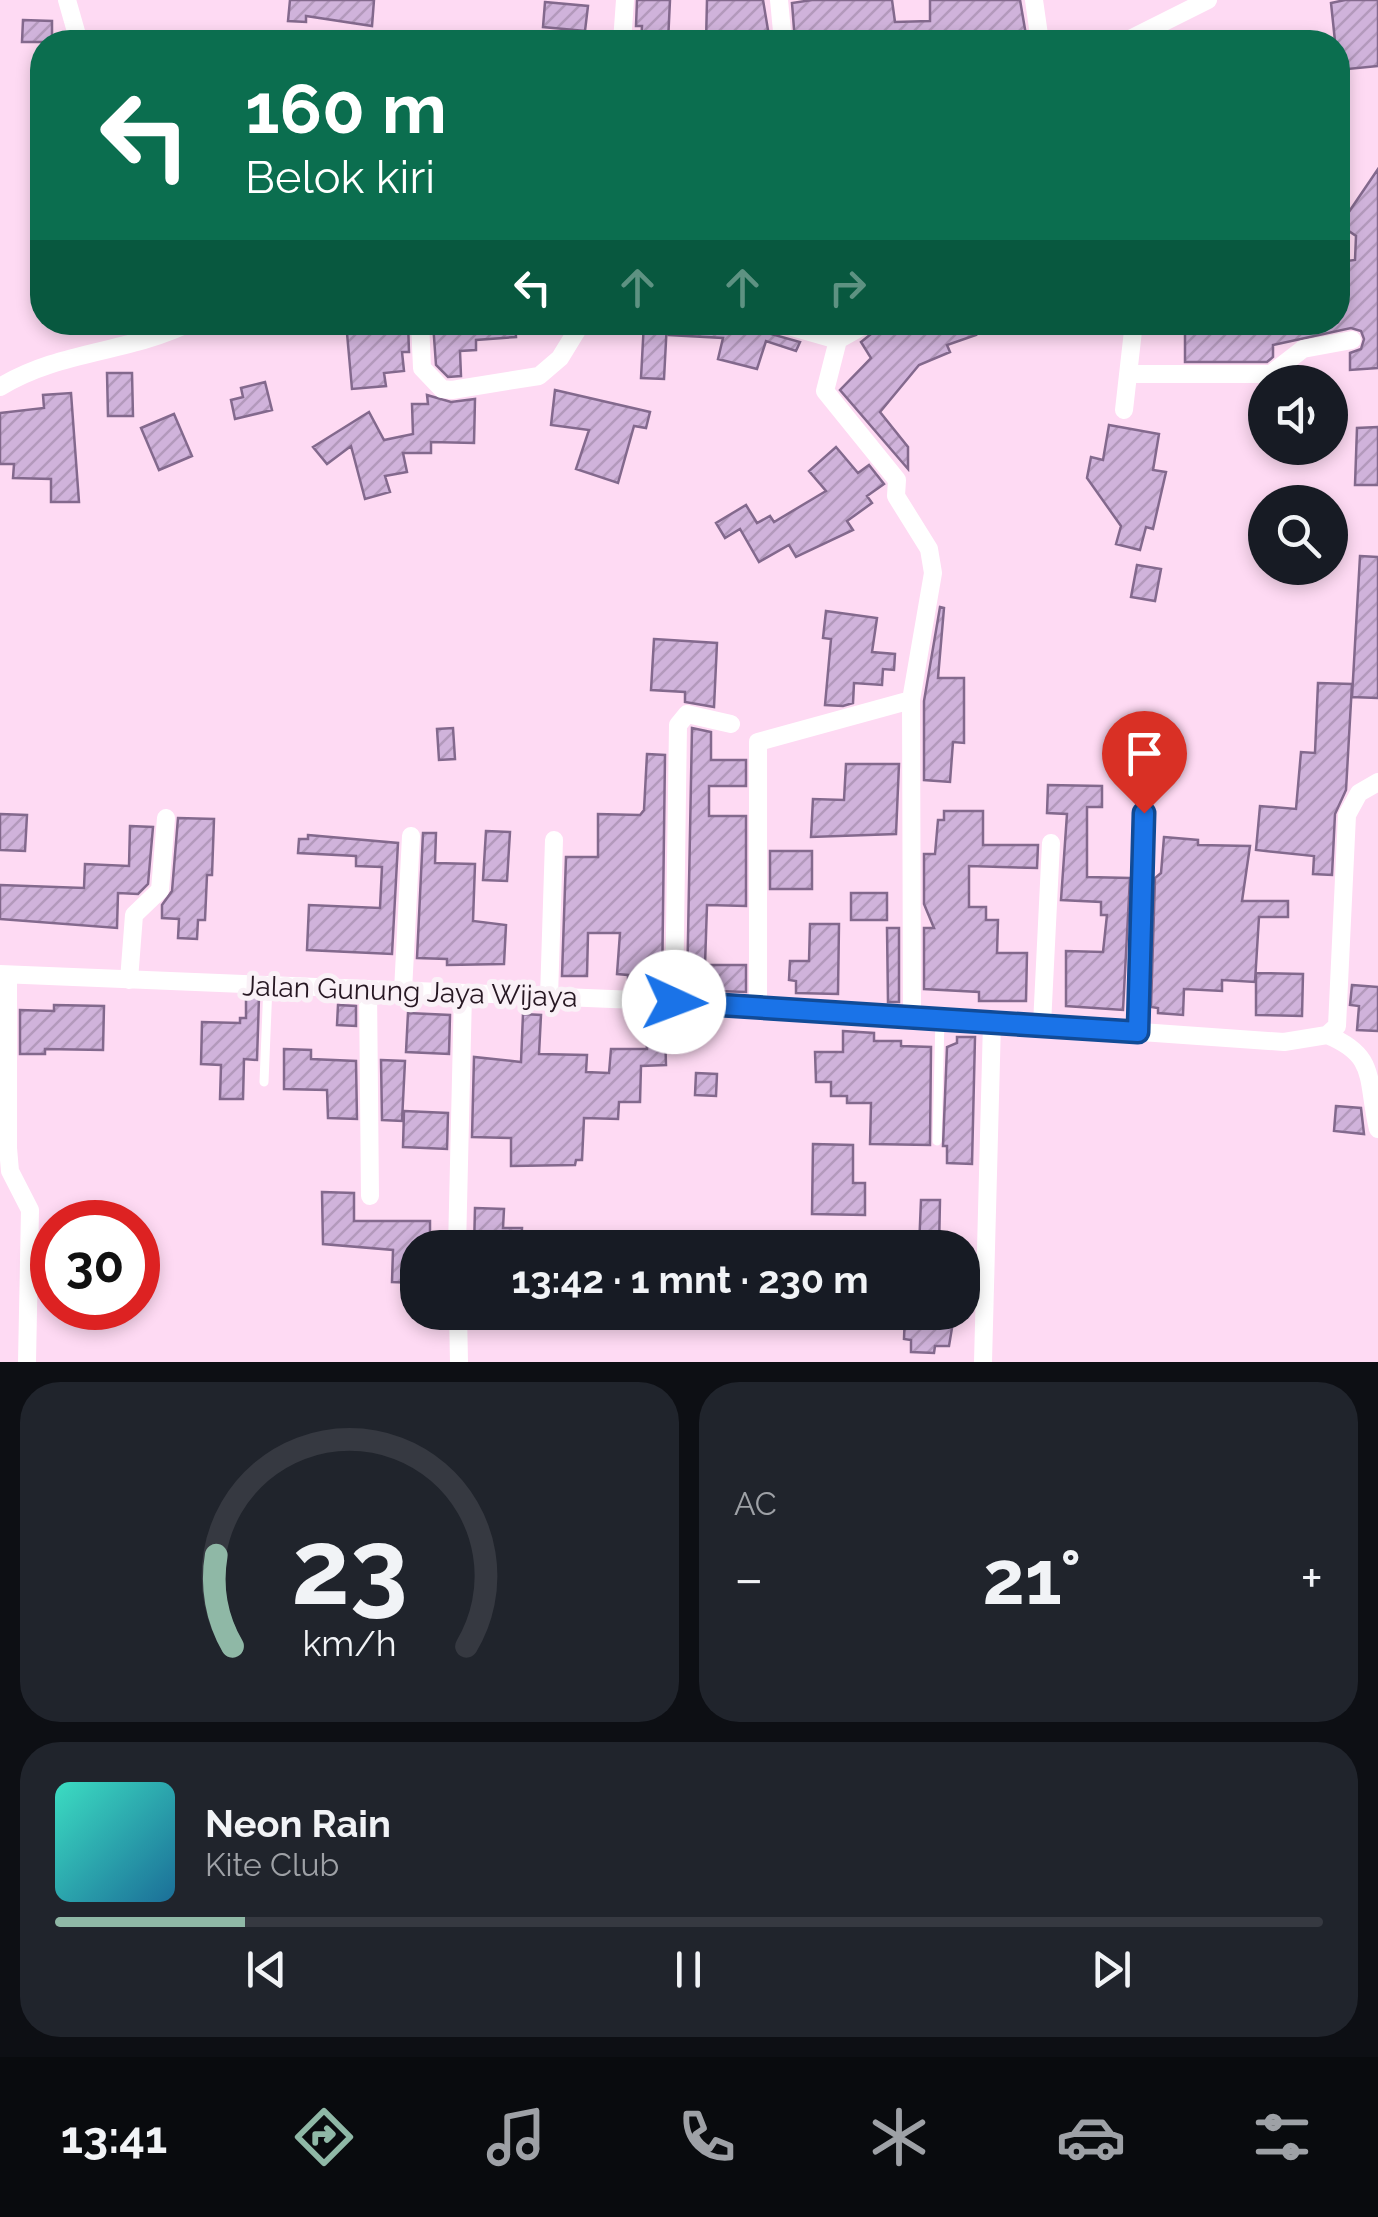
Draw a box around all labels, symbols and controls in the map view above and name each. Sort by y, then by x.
text: 160 m [245,67,447,149]
icon: left [80,70,210,200]
text: Belok kiri [245,151,435,204]
icon: left [505,260,560,315]
icon: ahead [610,260,665,315]
icon: ahead [715,260,770,315]
icon: right [820,260,875,315]
map controls [1248,365,1348,585]
button: sound [1248,365,1348,465]
button: search [1248,485,1348,585]
pin [1102,711,1187,814]
icon: arrive [1117,726,1172,781]
position arrow [622,950,726,1054]
street label: Jalan Gunung Jaya Wijaya [242,969,578,1014]
speed limit sign: 30 [30,1200,160,1330]
text: 13:42 · 1 mnt · 230 m [511,1257,869,1302]
text: AC [734,1485,777,1522]
text: 23 [291,1506,408,1628]
text: 21° [982,1533,1081,1622]
text: − [734,1546,764,1611]
text: + [1300,1546,1323,1611]
text: km/h [302,1622,397,1664]
text: Neon Rain [205,1801,391,1846]
text: Kite Club [205,1846,339,1883]
icon: previous [239,1942,294,1997]
icon: pause [661,1942,716,1997]
icon: next [1084,1942,1139,1997]
icon: directions [289,2102,359,2172]
icon: music [481,2102,551,2172]
icon: phone [672,2102,742,2172]
icon: climate [864,2102,934,2172]
icon: car [1056,2102,1126,2172]
icon: filters [1247,2102,1317,2172]
text: 13:41 [61,2111,167,2164]

